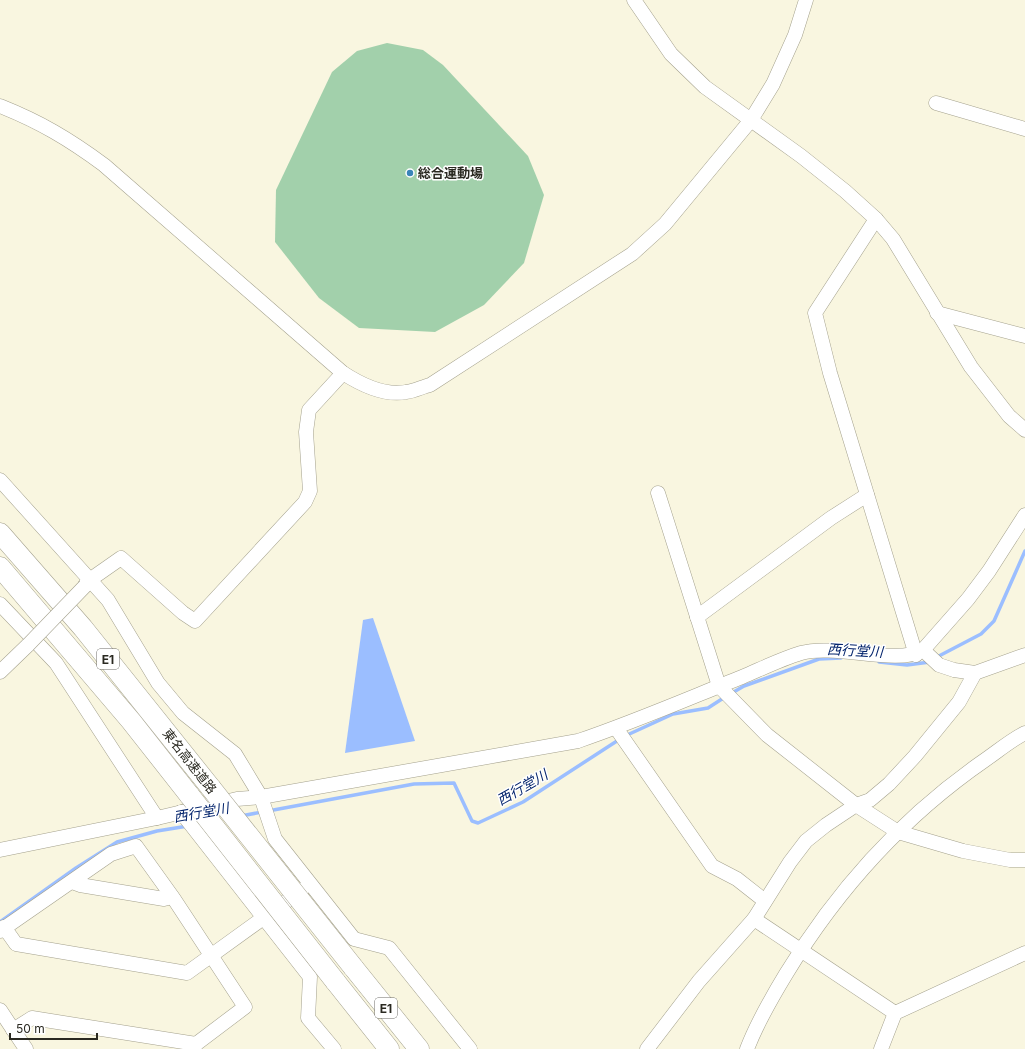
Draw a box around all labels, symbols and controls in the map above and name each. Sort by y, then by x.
place label: 総合運動場 [417,165,483,181]
marker: 総合運動場 [405,168,415,178]
water label: 西行堂川 [827,640,885,660]
road number: E1 [97,649,119,669]
street label: 東名高速道路 [160,725,220,797]
water label: 西行堂川 [494,765,552,808]
water label: 西行堂川 [172,798,232,825]
road number: E1 [375,998,397,1018]
scale bar [10,1015,97,1041]
text: 50 m [16,1021,45,1036]

